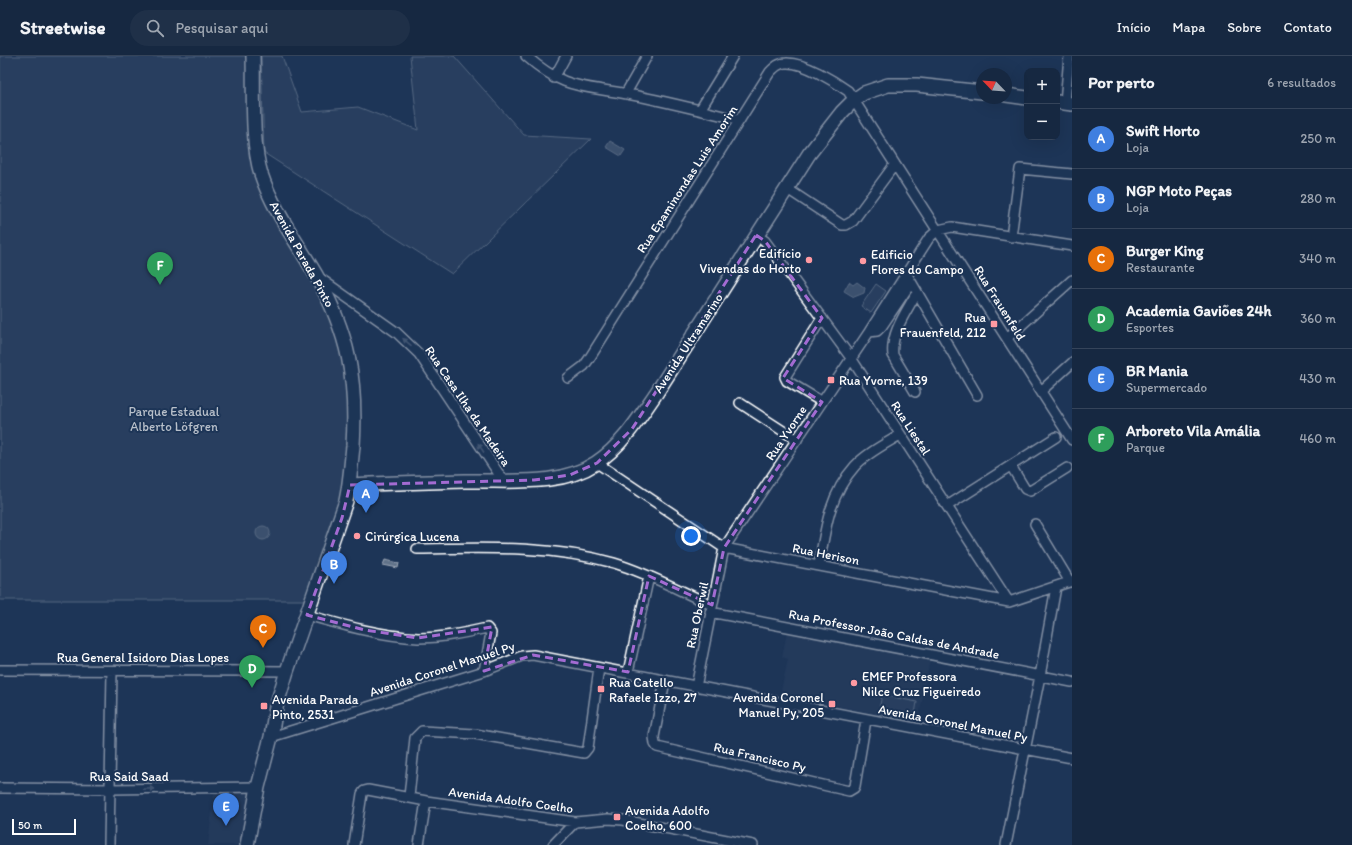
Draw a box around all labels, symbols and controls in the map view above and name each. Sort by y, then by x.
search box [130,10,410,46]
text: Streetwise [20,16,106,39]
icon: search [144,17,166,39]
text: Pesquisar aqui [176,19,268,37]
text: Início [1117,19,1151,36]
text: Mapa [1173,19,1205,36]
text: Sobre [1227,19,1261,36]
text: Contato [1283,19,1332,36]
north arrow [976,68,1012,104]
map controls [1024,68,1060,140]
button: + [1024,68,1060,104]
text: Por perto [1088,72,1155,92]
text: 6 resultados [1267,75,1336,90]
street label: Rua Epaminondas Luis Amorim [634,102,740,256]
button: − [1024,104,1060,140]
text: Swift Horto [1126,122,1200,140]
text: A [1097,131,1105,146]
text: 250 m [1300,131,1336,146]
text: Loja [1126,140,1149,155]
text: NGP Moto Peças [1126,182,1232,200]
text: B [1097,191,1105,206]
text: 280 m [1300,191,1336,206]
street label: Avenida Parada Pinto [267,198,338,310]
text: Loja [1126,200,1149,215]
text: Burger King [1126,242,1204,260]
place label: Edifício Vivendas do Horto [700,246,801,276]
place label: Edificio Flores do Campo [871,247,964,277]
text: C [1097,251,1105,266]
text: 340 m [1299,251,1336,266]
pin: F [147,252,173,285]
marker: Edifício Vivendas do Horto [804,255,814,265]
marker: Edificio Flores do Campo [858,256,868,266]
text: Restaurante [1126,260,1195,275]
street label: Rua Frauenfeld [971,263,1029,343]
street label: Avenida Ultramarino [650,290,726,396]
text: Academia Gaviões 24h [1126,302,1272,320]
place label: Rua Frauenfeld, 212 [900,310,987,340]
text: D [1097,311,1105,326]
text: 360 m [1300,311,1336,326]
marker: Rua Frauenfeld, 212 [989,319,999,329]
text: Esportes [1126,320,1174,335]
one-way arrow [401,337,412,346]
street label: Rua Casa Ilha da Madeira [422,343,514,469]
text: BR Mania [1126,362,1188,380]
text: E [1097,371,1105,386]
text: 430 m [1299,371,1336,386]
place label: Rua Yvorne, 139 [839,373,928,388]
marker: Rua Yvorne, 139 [826,375,836,385]
text: Supermercado [1126,380,1207,395]
street label: Rua Liestal [888,398,934,458]
street label: Rua Yvorne [762,403,810,463]
park label: Parque Estadual Alberto Löfgren [128,404,220,434]
text: Arboreto Vila Amália [1126,422,1260,440]
text: F [1098,431,1104,446]
text: 460 m [1299,431,1336,446]
text: Parque [1126,440,1165,455]
one-way arrow [477,443,485,453]
pin: A [353,480,379,513]
your location [681,526,701,546]
place label: Cirúrgica Lucena [365,529,460,544]
marker: Cirúrgica Lucena [352,531,362,541]
street label: Rua Herison [791,540,861,568]
pin: B [321,551,347,584]
street label: Rua Oberwil [683,580,711,650]
street label: Rua Professor João Caldas de Andrade [787,606,1001,662]
pin: C [250,615,276,648]
street label: Avenida Coronel Manuel Py [367,638,517,700]
street label: Rua General Isidoro Dias Lopes [57,650,229,665]
pin: D [239,655,265,688]
place label: EMEF Professora Nilce Cruz Figueiredo [862,669,981,699]
place label: Rua Catello Rafaele Izzo, 27 [609,675,697,705]
marker: EMEF Professora Nilce Cruz Figueiredo [849,678,859,688]
marker: Rua Catello Rafaele Izzo, 27 [596,684,606,694]
place label: Avenida Coronel Manuel Py, 205 [733,690,824,720]
place label: Avenida Parada Pinto, 2531 [272,692,359,722]
marker: Avenida Coronel Manuel Py, 205 [827,699,837,709]
marker: Avenida Parada Pinto, 2531 [259,701,269,711]
street label: Avenida Coronel Manuel Py [877,701,1029,745]
street label: Rua Francisco Py [712,739,808,775]
street label: Rua Said Saad [89,769,169,784]
street label: Avenida Adolfo Coelho [448,784,575,816]
one-way arrow [143,786,156,792]
pin: E [213,793,239,826]
place label: Avenida Adolfo Coelho, 600 [625,803,710,833]
marker: Avenida Adolfo Coelho, 600 [612,812,622,822]
scale bar [12,817,76,836]
text: 50 m [18,819,42,832]

